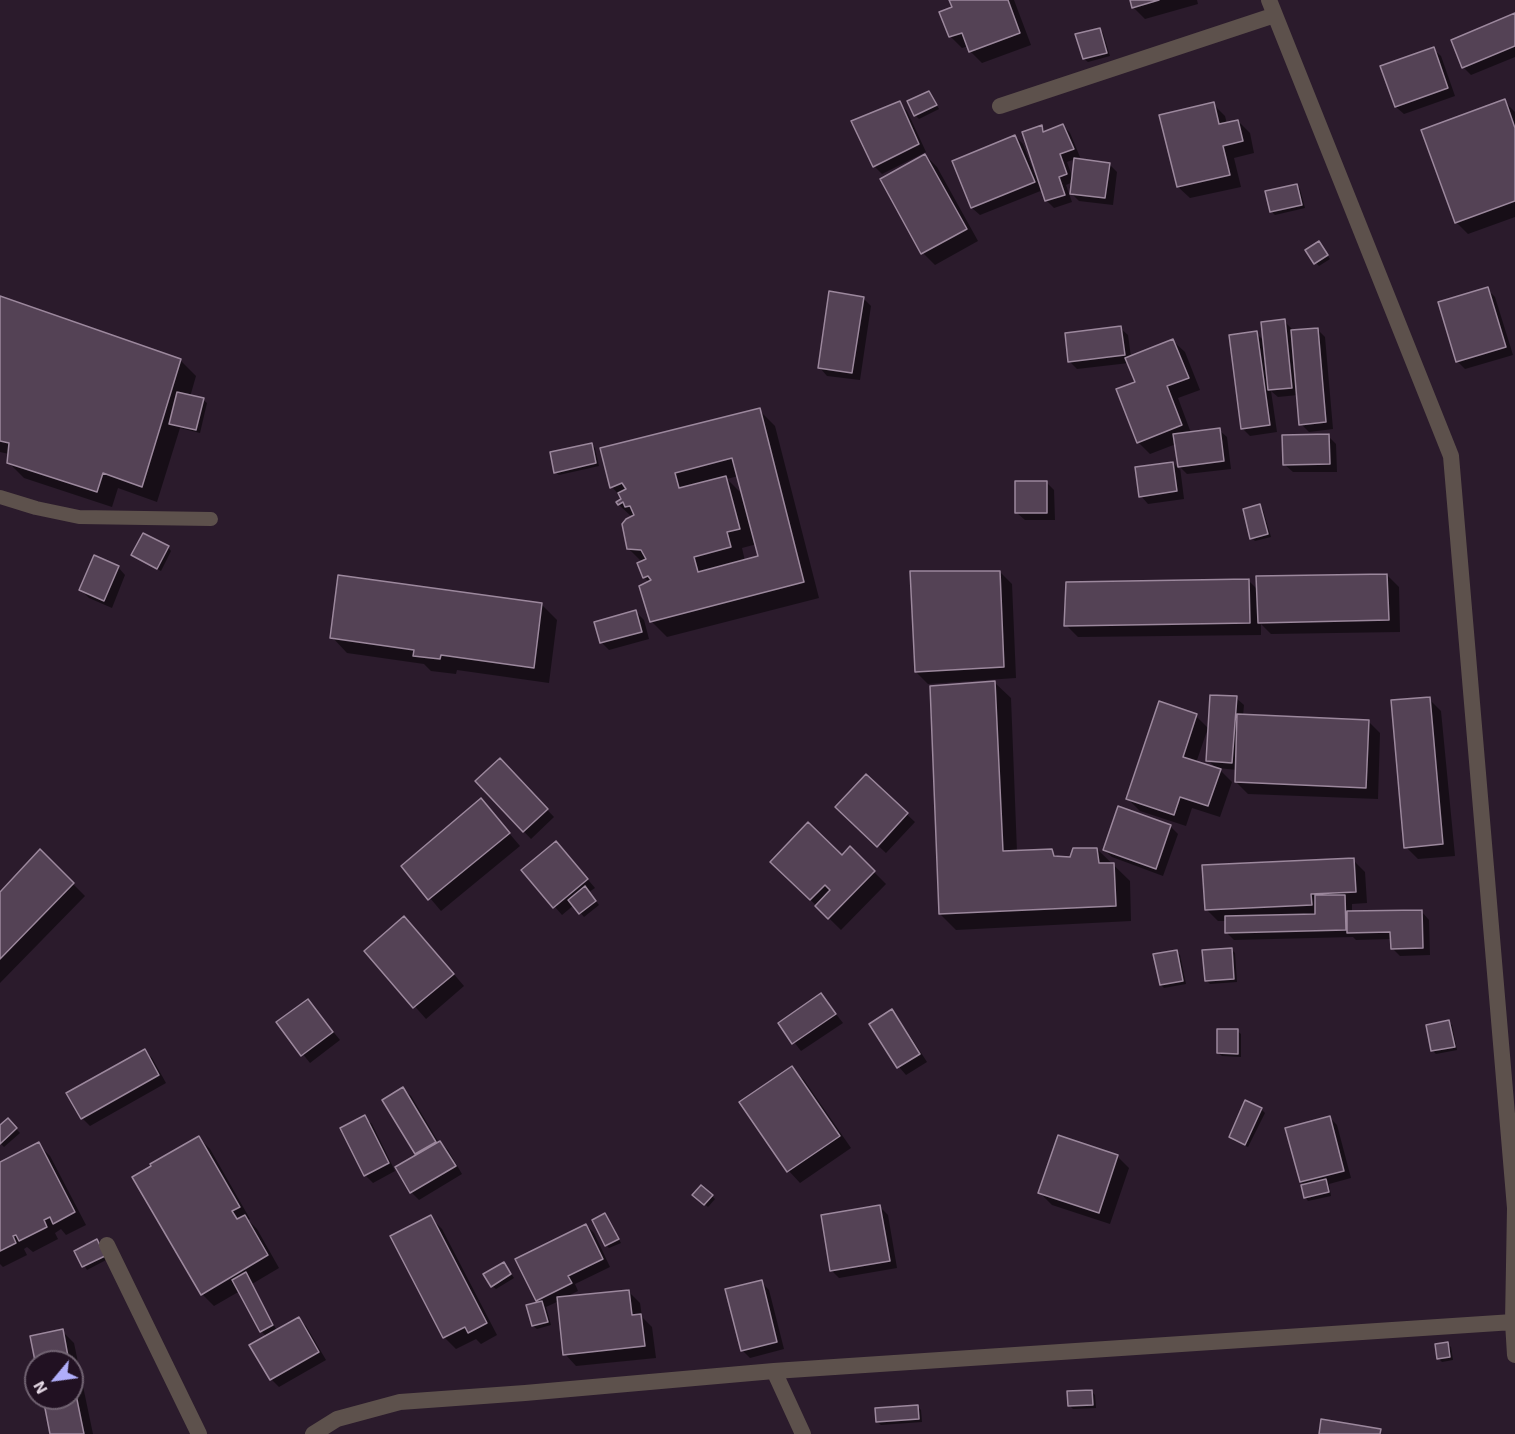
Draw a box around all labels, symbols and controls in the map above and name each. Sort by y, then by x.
north arrow [24,1350,84,1410]
text: N [28,1378,51,1398]

